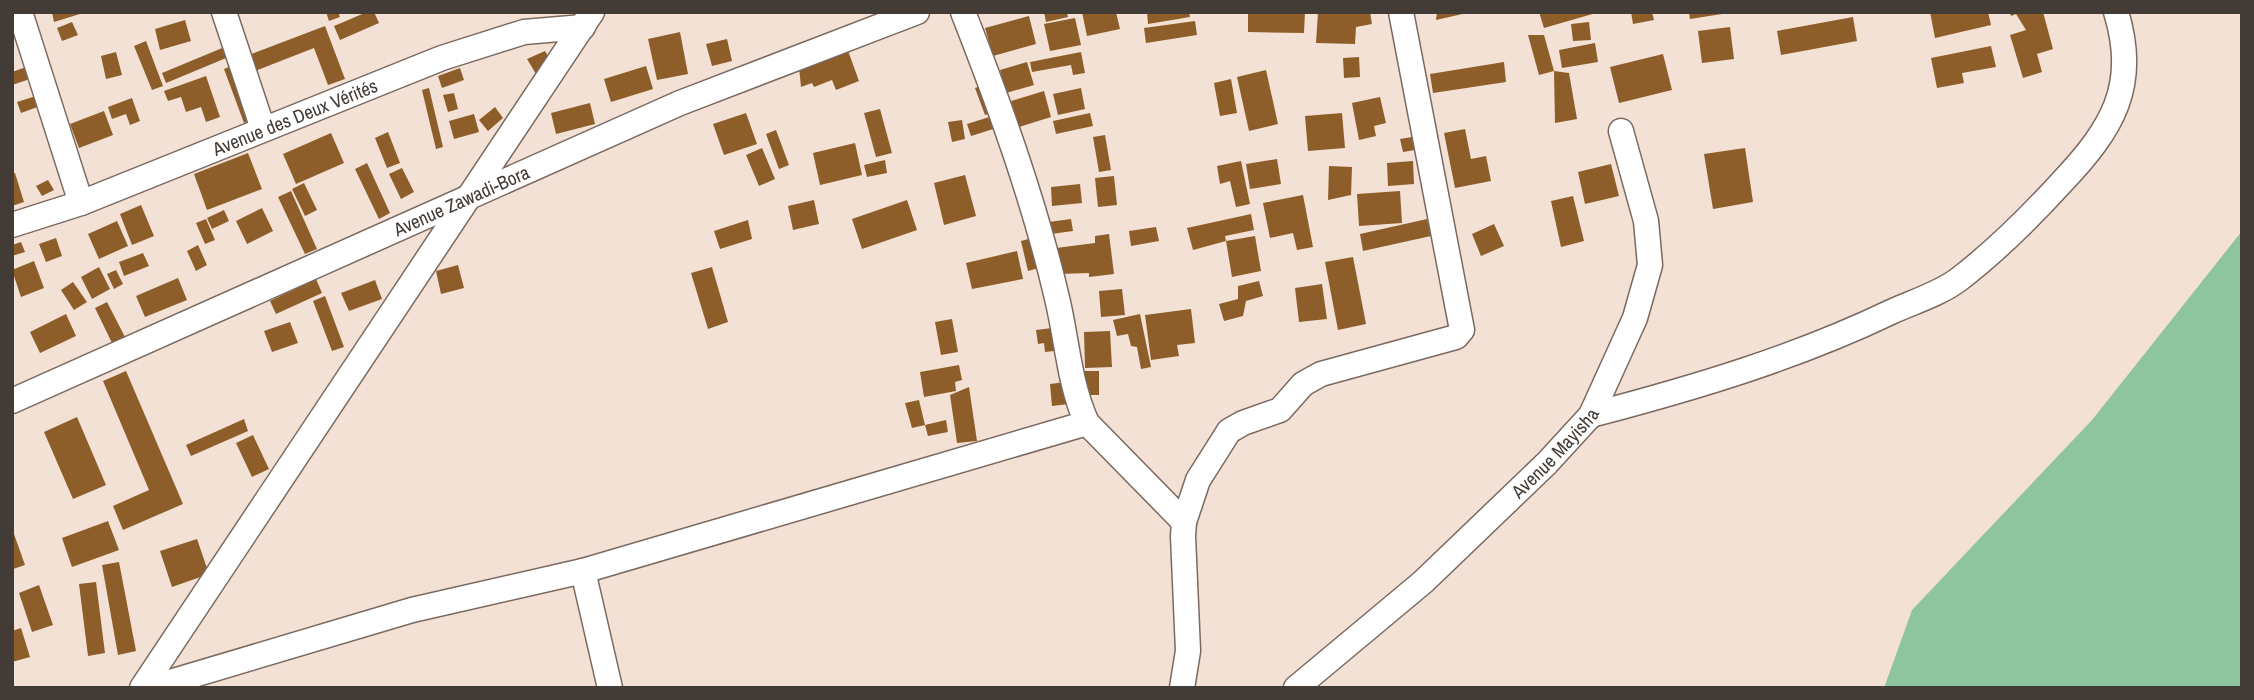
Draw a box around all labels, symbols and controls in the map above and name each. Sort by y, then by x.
street label: Avenue des Deux Vérités [208,72,382,162]
street label: Avenue Zawadi-Bora [388,159,534,243]
street label: Avenue Mayisha [1505,404,1605,504]

